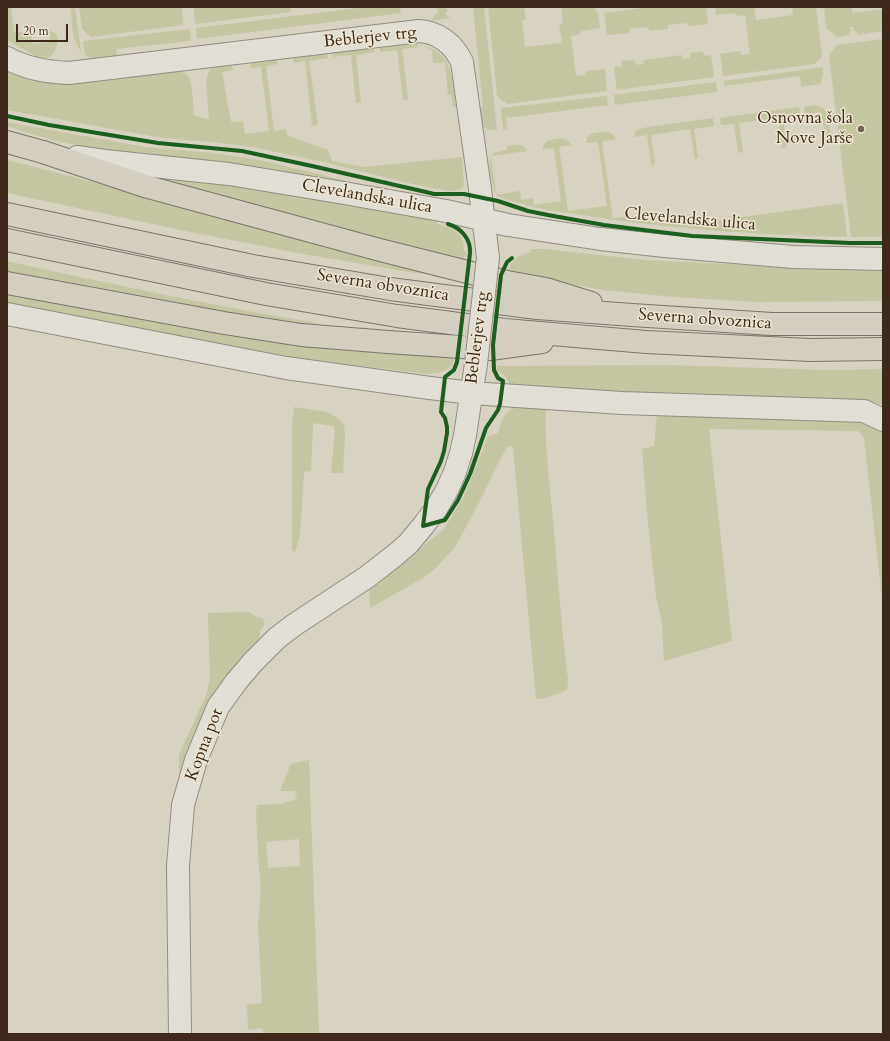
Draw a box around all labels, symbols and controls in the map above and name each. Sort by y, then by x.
scale bar [18,16,70,42]
text: 20 m [23,23,49,39]
street label: Beblerjev trg [322,23,418,53]
place label: Osnovna šola Nove Jarše [757,109,853,149]
marker: Osnovna šola Nove Jarše [856,124,866,134]
street label: Clevelandska ulica [300,175,434,219]
street label: Clevelandska ulica [623,204,757,236]
street label: Severna obvoznica [315,265,451,307]
street label: Beblerjev trg [462,290,494,386]
street label: Severna obvoznica [638,305,772,335]
street label: Kopna pot [182,706,228,784]

